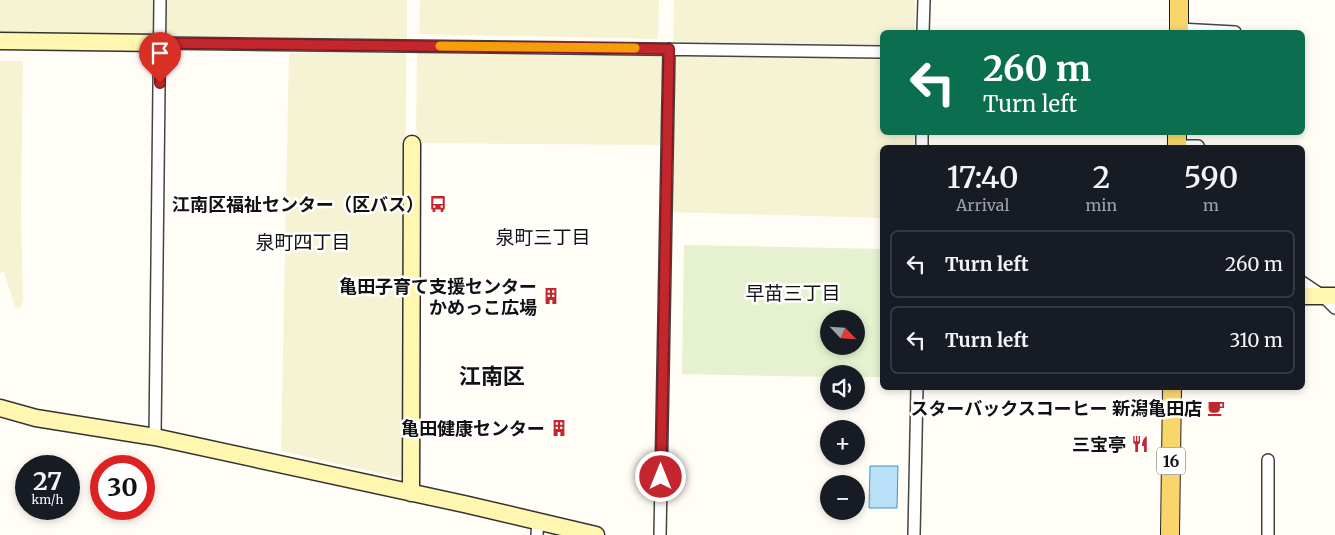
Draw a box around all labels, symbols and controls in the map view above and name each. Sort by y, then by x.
pin [139,32,181,83]
icon: arrive [146,39,174,67]
text: 260 m [983,47,1091,91]
icon: left [900,50,965,115]
text: Turn left [983,90,1077,118]
text: 17:40 [947,158,1019,196]
text: 2 [1092,158,1110,196]
text: 590 [1184,158,1238,196]
place label: 江南区福祉センター（区バス） [172,193,424,216]
bus stop icon: 江南区福祉センター（区バス） [428,194,448,214]
text: Arrival [956,195,1009,215]
text: min [1085,195,1117,215]
text: m [1203,195,1219,215]
district label: 泉町三丁目 [495,225,591,249]
district label: 泉町四丁目 [255,230,351,254]
icon: left [902,250,930,278]
text: Turn left [945,252,1029,276]
text: 260 m [1225,252,1283,276]
place label: 亀田子育て支援センター かめっこ広場 [339,275,537,319]
district label: 早苗三丁目 [745,281,841,305]
building icon: 亀田子育て支援センター かめっこ広場 [541,286,561,306]
north arrow [820,310,865,355]
map controls [820,310,865,520]
icon: left [902,326,930,354]
text: Turn left [945,328,1029,352]
text: 310 m [1230,328,1283,352]
district label: 江南区 [459,362,525,390]
button: sound [820,365,865,410]
place label: スターバックスコーヒー 新潟亀田店 [910,397,1202,420]
cafe icon: スターバックスコーヒー 新潟亀田店 [1206,398,1226,418]
place label: 亀田健康センター [401,417,545,440]
building icon: 亀田健康センター [549,418,569,438]
button: + [820,420,865,465]
place label: 三宝亭 [1072,433,1126,456]
restaurant icon: 三宝亭 [1130,434,1150,454]
road number: 16 [1157,448,1185,474]
position arrow [634,450,686,502]
speed limit sign: 30 [90,455,155,520]
text: 27 [33,465,62,497]
button: − [820,475,865,520]
text: km/h [32,492,63,507]

